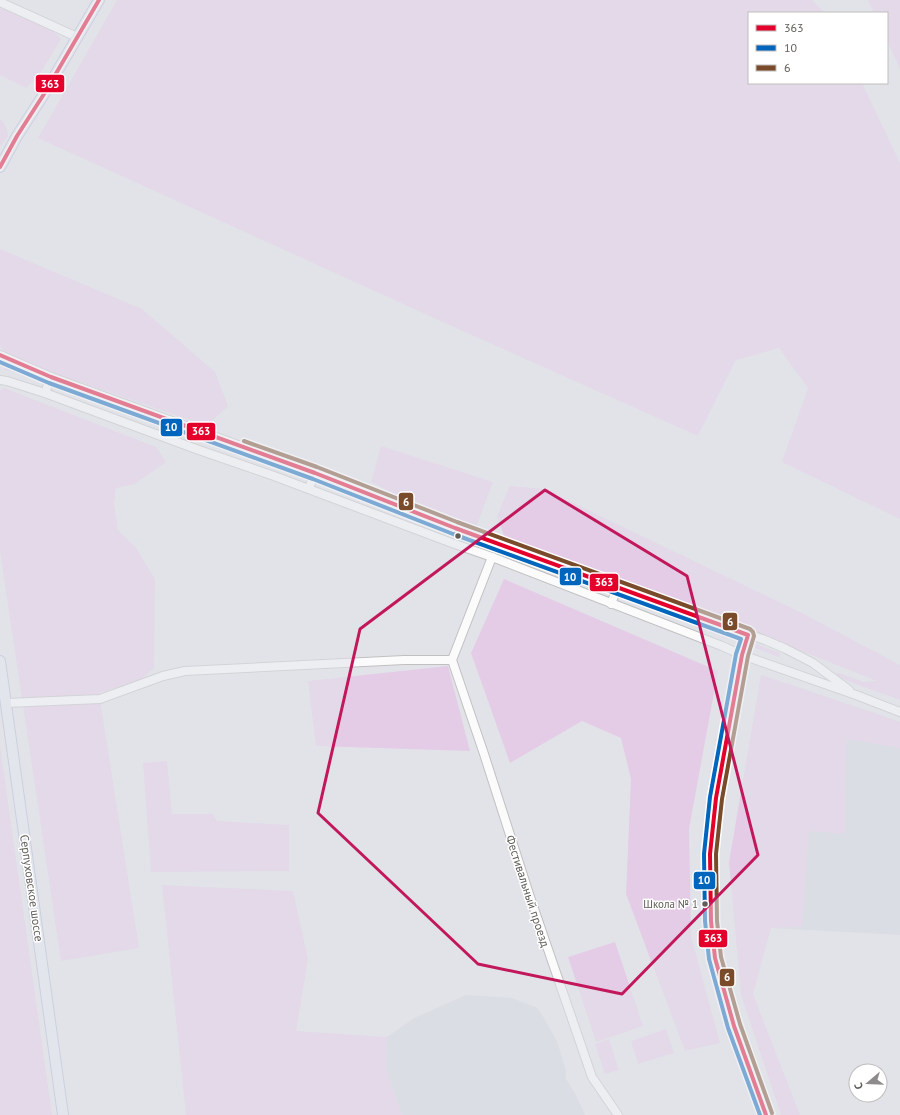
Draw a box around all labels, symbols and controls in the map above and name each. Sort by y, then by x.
legend [748,12,888,84]
text: 363 [784,20,804,35]
text: 10 [784,40,798,55]
text: 6 [784,60,791,75]
line badge: 363 [35,74,65,93]
text: 363 [41,77,59,91]
line badge: 10 [160,418,183,437]
text: 10 [165,420,177,434]
line badge: 363 [186,422,216,441]
text: 363 [192,424,210,438]
line badge: 6 [398,492,414,511]
text: 6 [403,495,409,509]
unlabelled marker [453,531,463,541]
line badge: 10 [559,567,582,586]
text: 10 [564,570,576,584]
line badge: 363 [589,573,619,592]
text: 363 [595,575,613,589]
line badge: 6 [722,612,738,631]
text: 6 [727,615,733,629]
street label: Фестивальный проезд [503,833,553,949]
street label: Серпуховское шоссе [17,834,47,942]
line badge: 10 [693,871,716,890]
text: 10 [698,873,710,887]
place label: Школа № 1 [643,897,698,911]
marker: Школа № 1 [700,899,710,909]
line badge: 363 [698,929,728,948]
text: 363 [704,931,722,945]
line badge: 6 [719,968,735,987]
text: 6 [724,970,730,984]
north arrow [848,1063,888,1103]
text: С [851,1081,866,1091]

